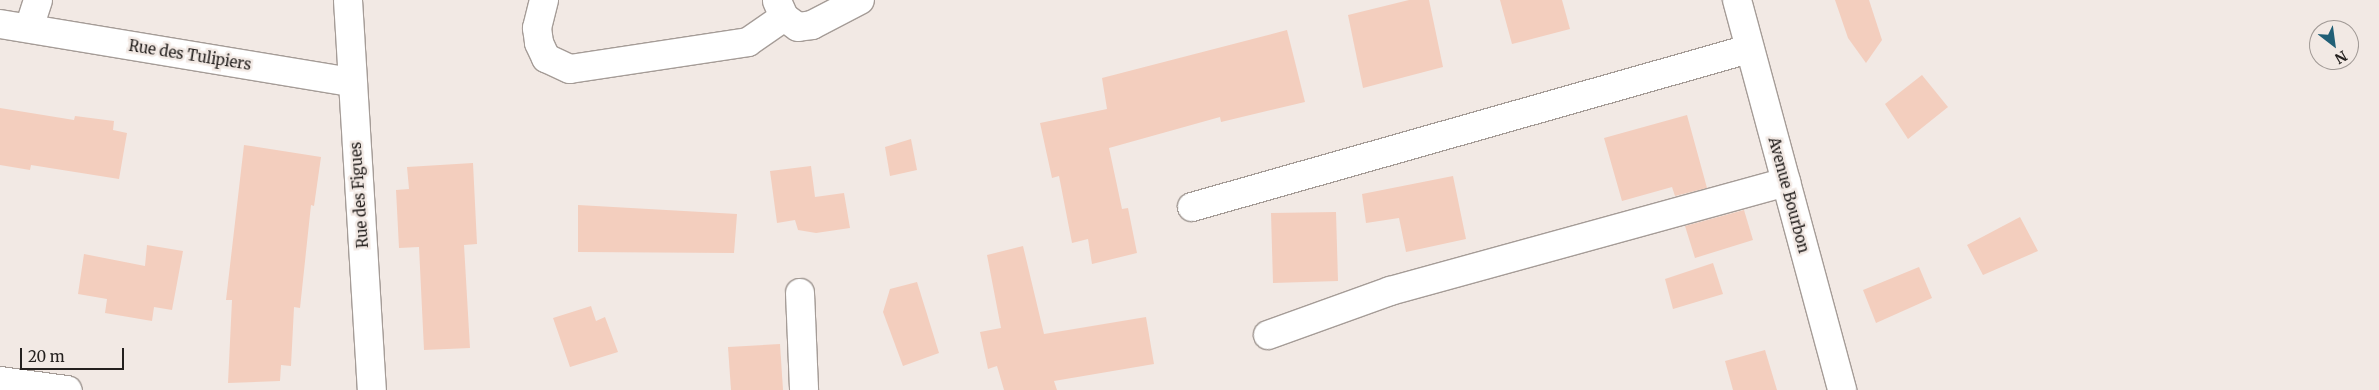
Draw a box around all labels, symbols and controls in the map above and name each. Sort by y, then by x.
north arrow [2309,20,2359,70]
street label: Rue des Tulipiers [127,36,253,74]
text: N [2332,47,2350,68]
street label: Avenue Bourbon [1765,135,1813,255]
street label: Rue des Figues [346,141,372,249]
scale bar [22,338,126,370]
text: 20 m [28,347,65,366]

